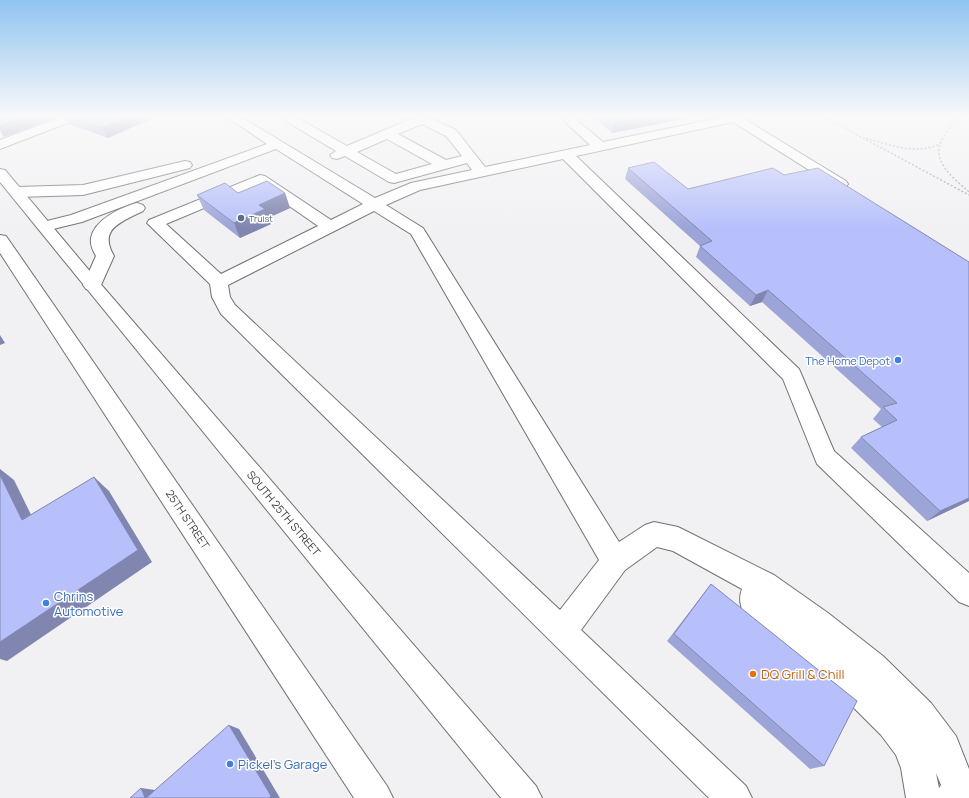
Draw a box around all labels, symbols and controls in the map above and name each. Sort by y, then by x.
place label: Truist [249,212,273,225]
marker: Truist [236,213,246,223]
place label: The Home Depot [805,353,890,368]
marker: The Home Depot [893,355,903,365]
street label: SOUTH 25TH STREET [244,467,324,559]
street label: 25TH STREET [163,486,214,552]
place label: Chrins Automotive [54,587,124,620]
marker: Chrins Automotive [41,598,51,608]
place label: DQ Grill & Chill [761,665,845,683]
marker: DQ Grill & Chill [748,669,758,679]
place label: Pickel's Garage [238,755,328,773]
marker: Pickel's Garage [225,759,235,769]

